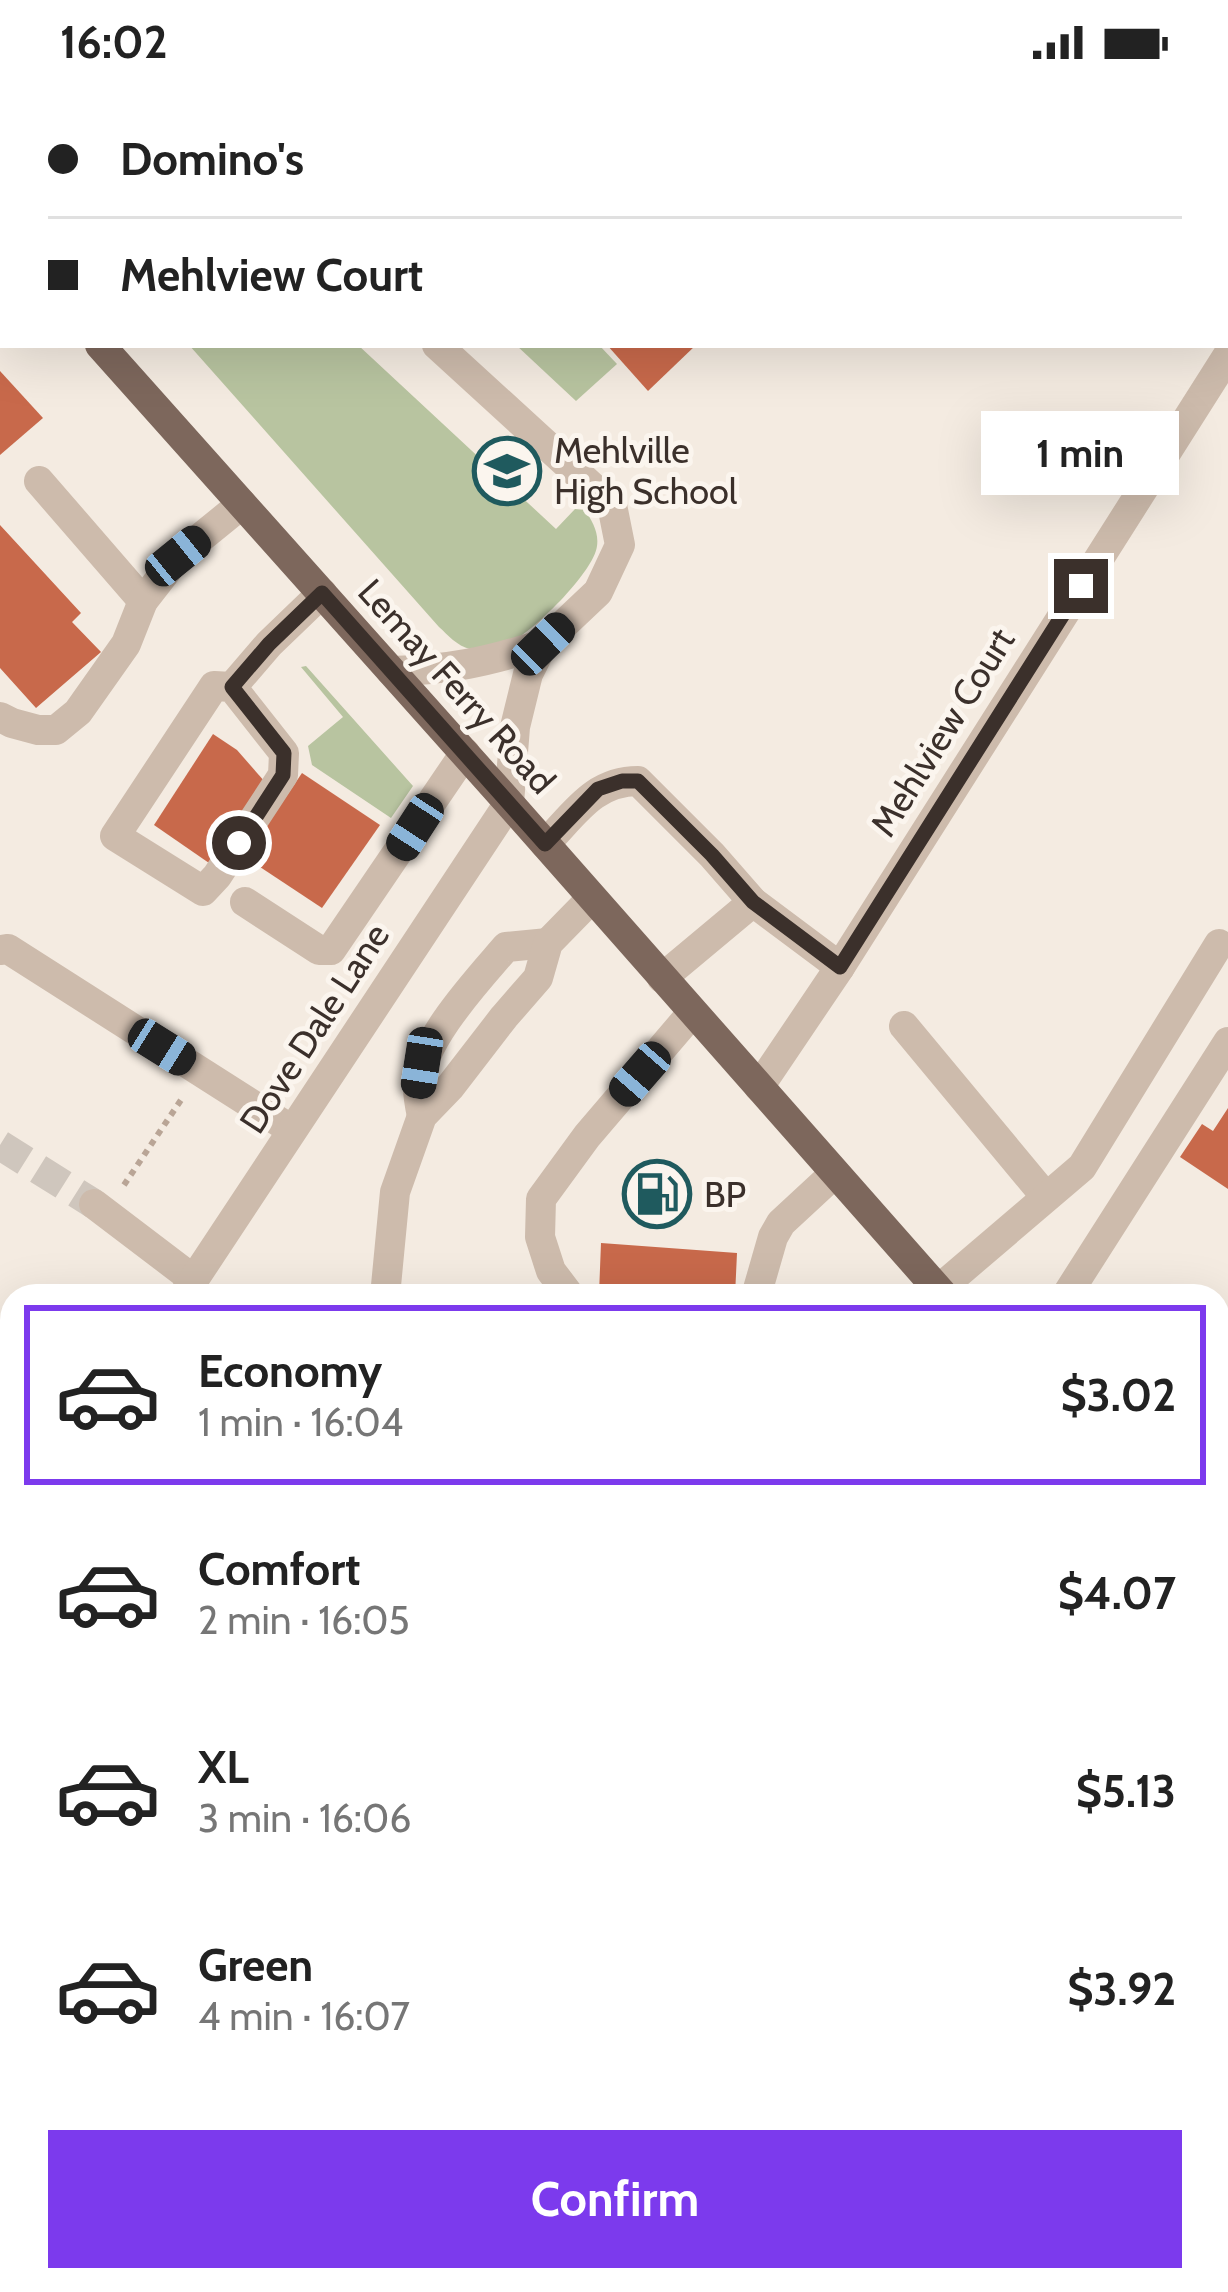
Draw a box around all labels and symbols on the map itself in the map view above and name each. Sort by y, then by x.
callout: 1 min [982,412,1180,496]
place label: Mehlville High School [554,428,738,513]
school or university icon: Mehlville High School [472,436,542,506]
car [139,519,217,593]
route end [1054,559,1108,613]
street label: Lemay Ferry Road [349,570,565,802]
car [505,606,581,682]
street label: Mehlview Court [861,620,1023,844]
car [380,787,450,867]
route start [212,816,266,870]
street label: Dove Dale Lane [230,915,398,1141]
car [122,1013,202,1081]
car [399,1025,445,1101]
car [603,1035,677,1113]
fuel station icon: BP [622,1159,692,1229]
place label: BP [704,1172,746,1216]

